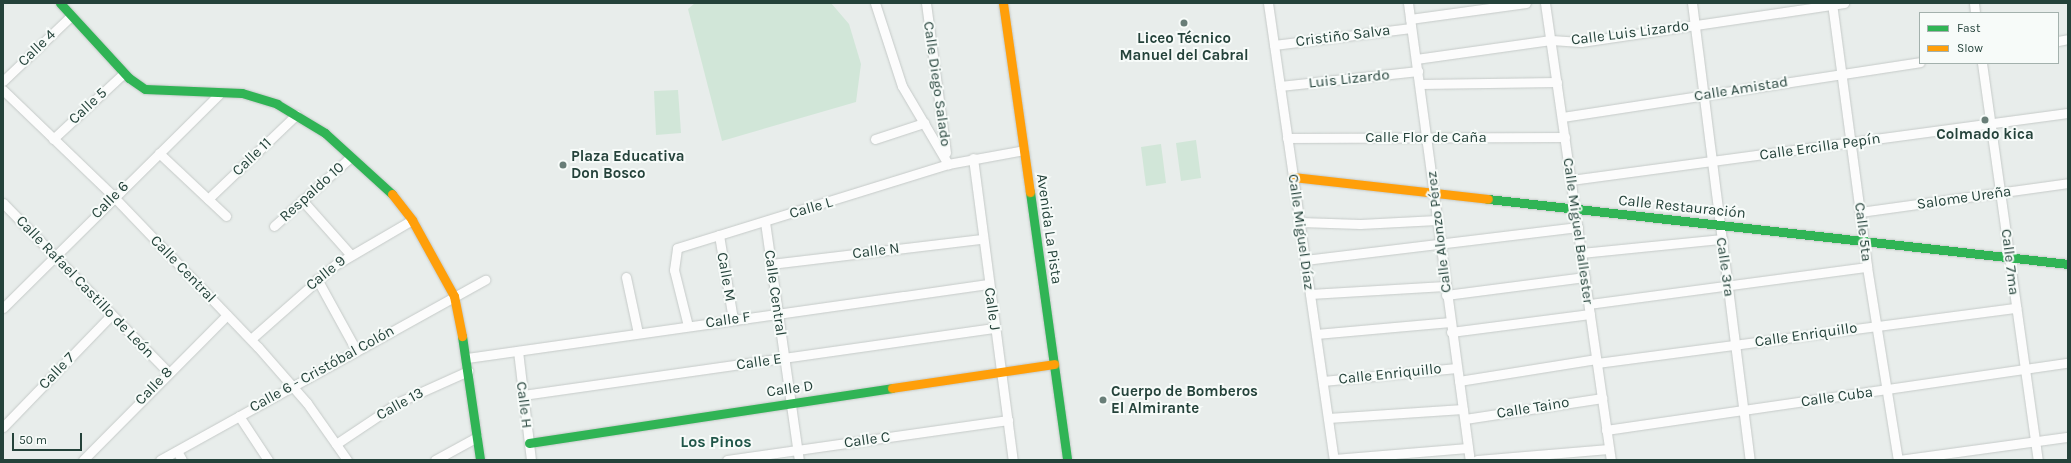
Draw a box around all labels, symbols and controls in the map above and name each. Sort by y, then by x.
legend [1919,12,2059,64]
street label: Calle Luis Lizardo [1570,17,1690,49]
marker: Liceo Técnico Manuel del Cabral [1179,18,1189,28]
street label: Calle Diego Salado [919,20,955,148]
street label: Cristiño Salva [1295,21,1391,51]
text: Fast [1957,21,1980,35]
street label: Calle 4 [14,26,60,70]
place label: Liceo Técnico Manuel del Cabral [1119,29,1249,64]
text: Slow [1957,41,1983,55]
street label: Luis Lizardo [1308,66,1390,92]
street label: Calle Amistad [1693,73,1789,105]
street label: Calle 5 [65,84,111,128]
marker: Colmado kica [1980,115,1990,125]
place label: Colmado kica [1936,126,2034,144]
street label: Calle Flor de Caña [1365,129,1487,147]
street label: Calle Ercilla Pepín [1758,130,1882,164]
street label: Calle 11 [229,134,275,180]
place label: Plaza Educativa Don Bosco [571,147,685,182]
street label: Calle Miguel Ballester [1559,157,1597,305]
street label: Respaldo 10 [276,158,348,226]
marker: Plaza Educativa Don Bosco [558,160,568,170]
street label: Calle Alonzo Pérez [1423,170,1455,294]
street label: Avenida La Pista [1032,173,1066,285]
street label: Calle Miguel Díaz [1284,173,1318,291]
street label: Calle 6 [87,177,133,223]
street label: Salome Ureña [1916,182,2012,214]
street label: Calle Restauración [1617,191,1747,223]
street label: Calle L [787,193,835,223]
street label: Calle 5ta [1850,201,1876,263]
street label: Calle Rafael Castillo de León [12,212,158,362]
street label: Calle 7ma [1997,228,2023,296]
street label: Calle Central [146,232,220,306]
street label: Calle 3ra [1712,236,1738,298]
street label: Calle N [851,239,901,263]
street label: Calle Central [760,249,790,337]
street label: Calle M [713,251,739,303]
street label: Calle 9 [303,252,349,294]
street label: Calle J [980,286,1004,332]
street label: Calle F [704,308,752,332]
street label: Calle Enriquillo [1754,319,1858,351]
street label: Calle 6 - Cristóbal Colón [247,322,397,416]
street label: Calle 7 [35,349,79,393]
street label: Calle E [735,350,783,374]
street label: Calle Enriquillo [1338,360,1442,388]
street label: Calle 8 [131,363,177,409]
street label: Calle D [765,377,815,401]
street label: Calle H [512,381,536,429]
place label: Cuerpo de Bomberos El Almirante [1111,382,1258,417]
street label: Calle Cuba [1800,383,1874,411]
street label: Calle 13 [373,384,427,424]
street label: Calle Taino [1495,393,1571,423]
marker: Cuerpo de Bomberos El Almirante [1098,395,1108,405]
scale bar [14,425,84,451]
street label: Calle C [843,428,891,452]
district label: Los Pinos [680,432,752,452]
text: 50 m [19,433,47,447]

